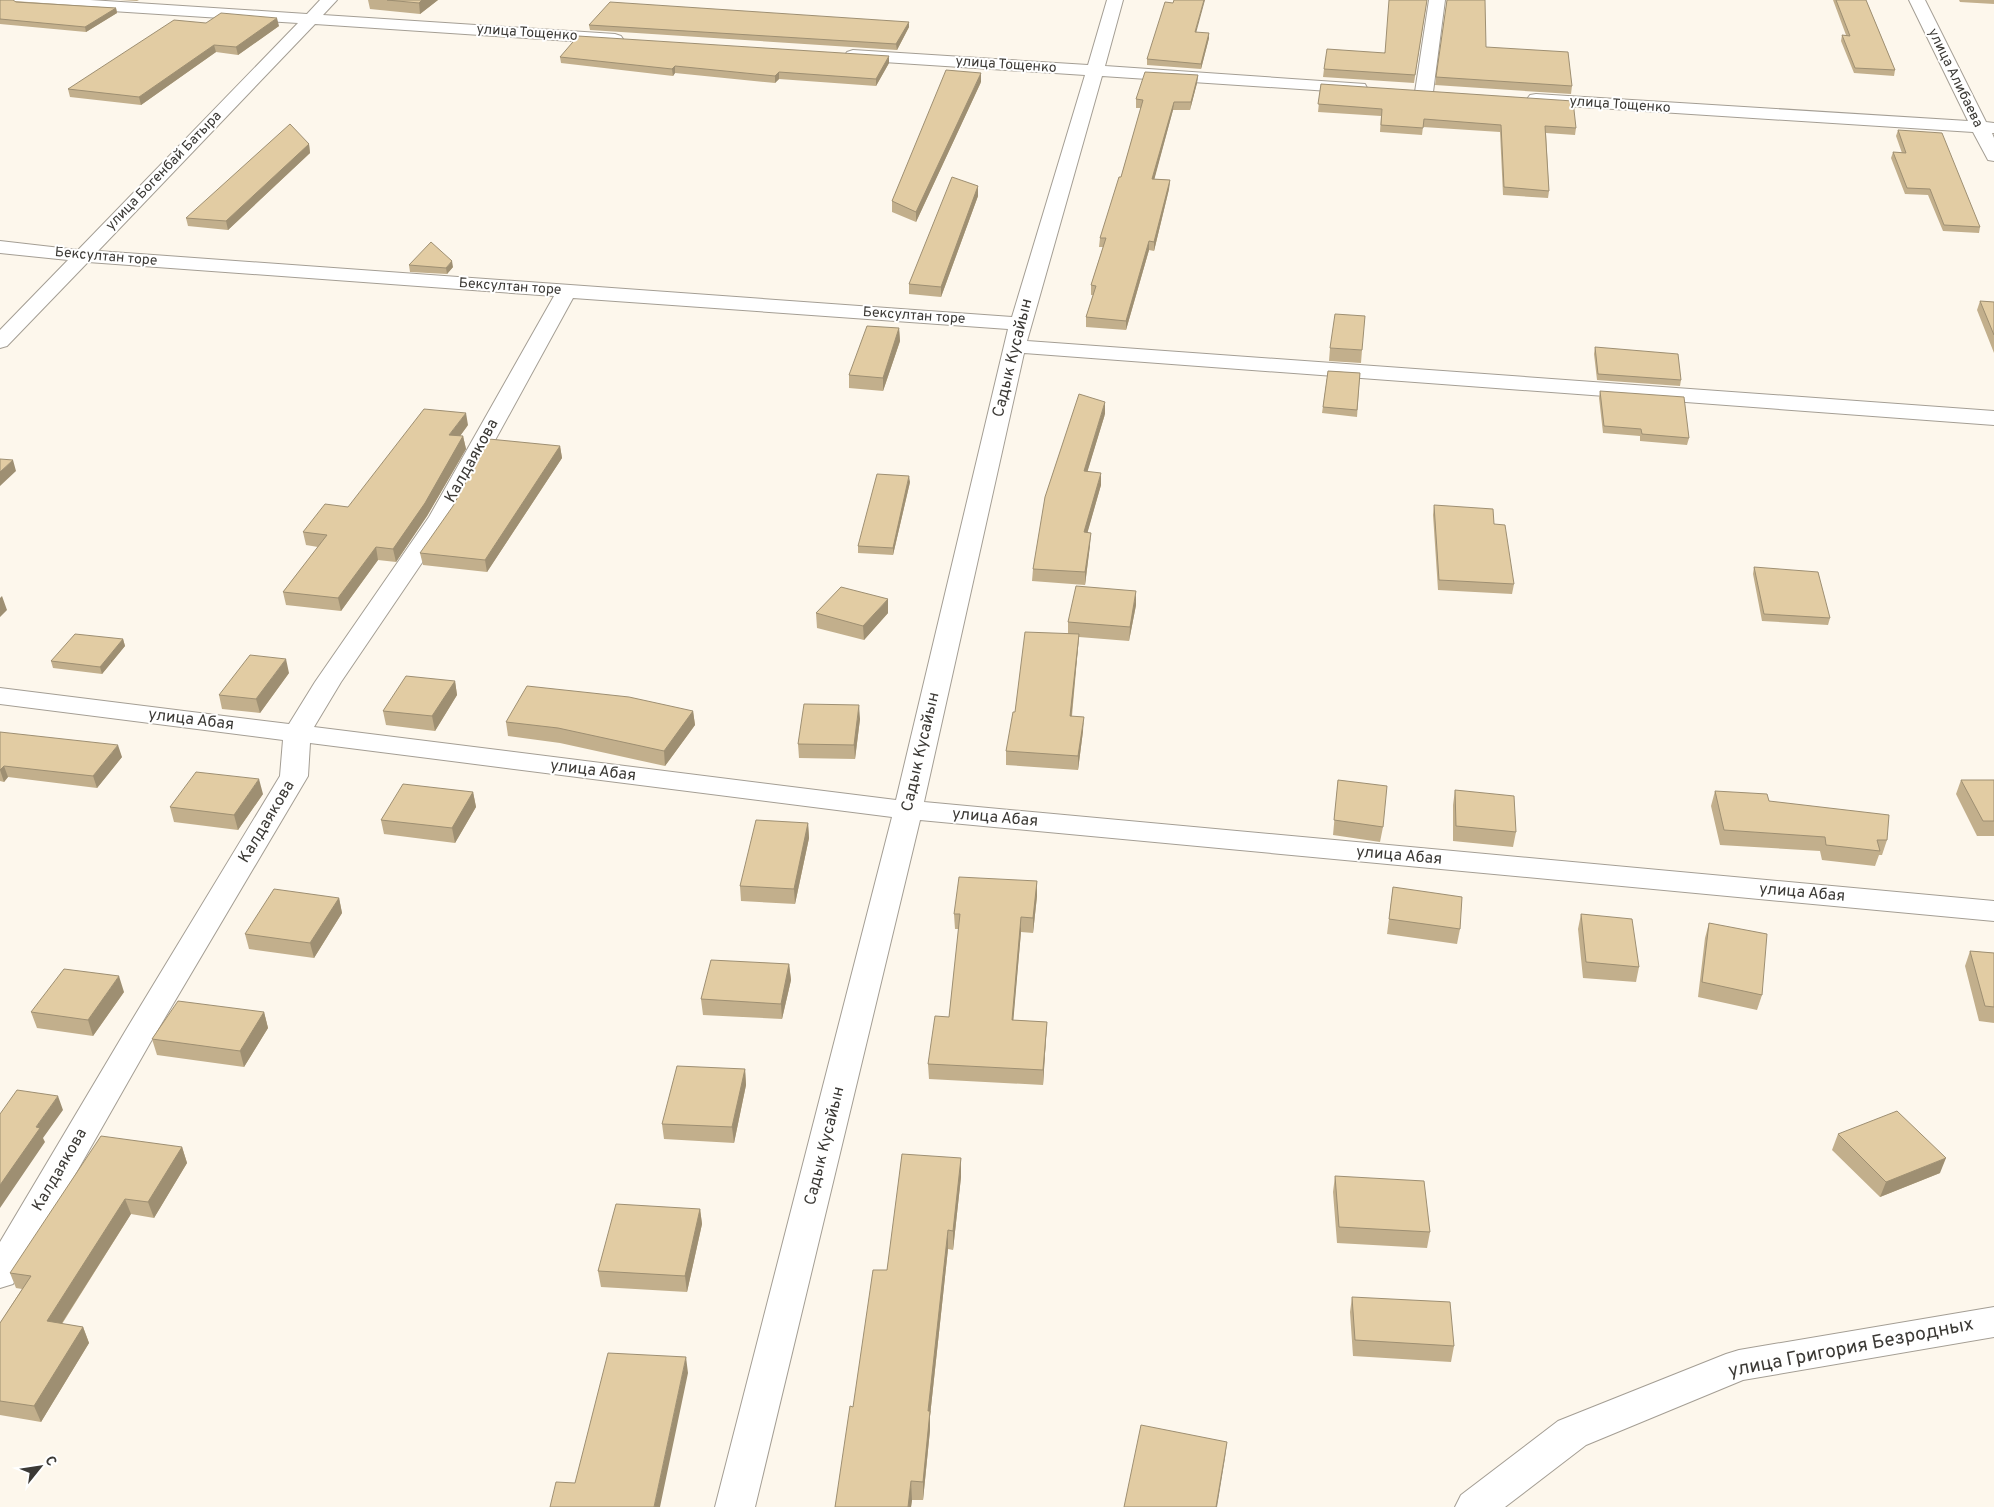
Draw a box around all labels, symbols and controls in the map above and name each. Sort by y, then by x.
street label: улица Тощенко [476,21,578,45]
street label: улица Алибаева [1924,26,1986,130]
street label: улица Тощенко [955,53,1057,77]
street label: улица Тощенко [1569,93,1671,117]
street label: улица Богенбай Батыра [103,108,225,234]
street label: Бексултан торе [54,244,158,270]
street label: Бексултан торе [458,275,562,299]
street label: Садык Кусайын [989,297,1037,419]
street label: Бексултан торе [862,304,966,328]
street label: Калдаякова [441,416,503,506]
street label: Садык Кусайын [898,690,944,814]
street label: улица Абая [147,705,235,735]
street label: улица Абая [549,756,637,786]
street label: Калдаякова [235,777,299,867]
street label: улица Абая [951,804,1039,832]
street label: улица Абая [1355,842,1443,870]
street label: улица Абая [1758,879,1846,907]
street label: Садык Кусайын [801,1085,849,1207]
street label: Калдаякова [28,1125,92,1215]
street label: улица Григория Безродных [1726,1312,1976,1384]
north arrow [15,1442,65,1492]
text: С [40,1453,60,1469]

